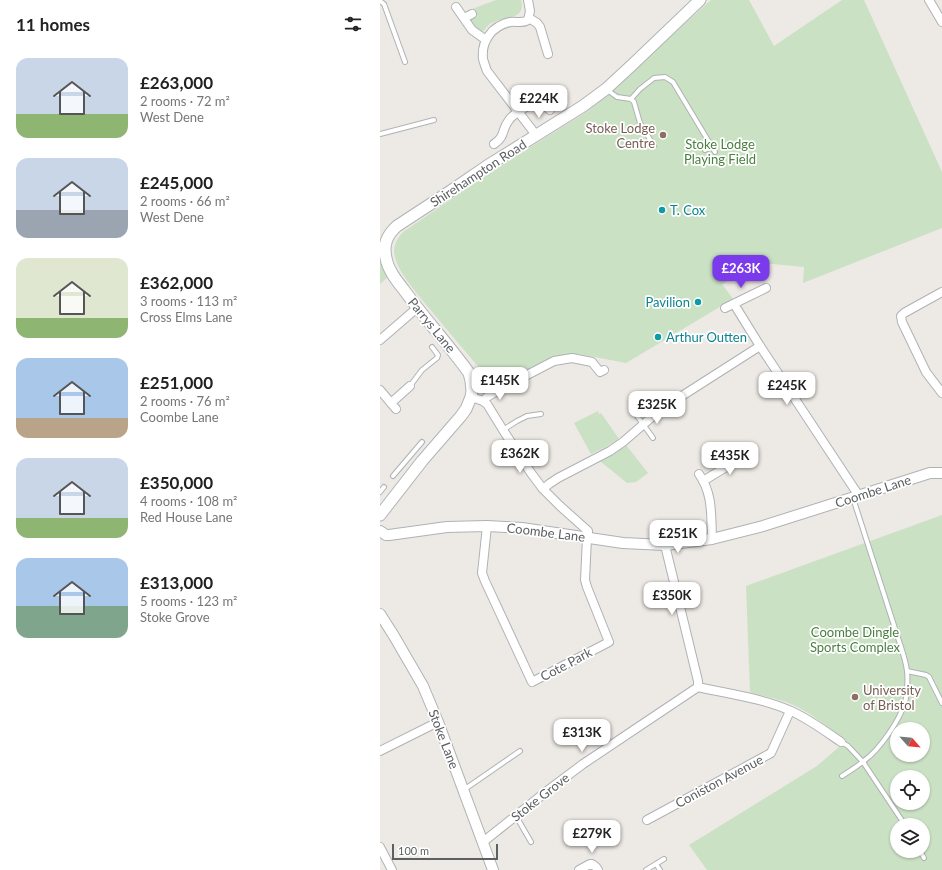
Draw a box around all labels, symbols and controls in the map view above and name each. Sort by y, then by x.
icon: filters [342,13,364,35]
text: 11 homes [16,14,90,35]
text: £263,000 [140,72,213,93]
icon: home [48,74,96,122]
pin: £224K [511,85,567,119]
text: £224K [519,90,559,106]
text: 2 rooms · 72 m² [140,93,230,109]
text: West Dene [140,109,204,125]
place label: Stoke Lodge Centre [585,120,655,151]
marker: Stoke Lodge Centre [658,130,668,140]
street label: Shirehampton Road [427,136,529,210]
park label: Stoke Lodge Playing Field [684,136,756,167]
text: £245,000 [140,172,213,193]
icon: home [48,174,96,222]
text: 2 rooms · 66 m² [140,193,230,209]
place label: T. Cox [670,202,706,218]
marker: T. Cox [657,205,667,215]
text: West Dene [140,209,204,225]
pin: £263K [713,255,769,289]
text: £263K [721,260,761,276]
text: £362,000 [140,272,213,293]
icon: home [48,274,96,322]
text: 3 rooms · 113 m² [140,293,237,309]
street label: Parrys Lane [405,294,459,356]
place label: Pavilion [645,294,690,310]
marker: Pavilion [693,297,703,307]
text: Cross Elms Lane [140,309,233,325]
place label: Arthur Outten [666,329,747,345]
marker: Arthur Outten [653,332,663,342]
pin: £145K [472,367,528,401]
text: £251,000 [140,372,213,393]
text: £145K [480,372,520,388]
pin: £245K [759,372,815,406]
icon: home [48,374,96,422]
text: £245K [767,377,807,393]
pin: £325K [629,391,685,425]
text: 2 rooms · 76 m² [140,393,230,409]
text: £325K [637,396,677,412]
text: Coombe Lane [140,409,219,425]
pin: £362K [492,440,548,474]
pin: £435K [702,442,758,476]
text: £362K [500,445,540,461]
text: £435K [710,447,750,463]
street label: Coombe Lane [833,471,913,511]
text: £350,000 [140,472,213,493]
icon: home [48,474,96,522]
text: 4 rooms · 108 m² [140,493,237,509]
text: Red House Lane [140,509,233,525]
street label: Coombe Lane [506,519,586,545]
pin: £251K [650,520,706,554]
text: £251K [658,525,698,541]
text: £313,000 [140,572,213,593]
icon: home [48,574,96,622]
pin: £350K [644,582,700,616]
text: £350K [652,587,692,603]
text: 5 rooms · 123 m² [140,593,237,609]
text: Stoke Grove [140,609,210,625]
park label: Coombe Dingle Sports Complex [810,624,901,655]
street label: Cote Park [538,644,595,684]
place label: University of Bristol [863,682,921,713]
marker: University of Bristol [850,692,860,702]
street label: Stoke Lane [425,707,463,771]
pin: £313K [554,719,610,753]
north arrow [890,722,930,762]
map controls [890,722,930,858]
text: £313K [562,724,602,740]
street label: Coniston Avenue [672,751,766,811]
street label: Stoke Grove [508,769,572,825]
button: locate [890,770,930,810]
button: layers [890,818,930,858]
pin: £279K [564,820,620,854]
text: £279K [572,825,612,841]
scale bar [392,842,498,861]
text: 100 m [398,844,429,857]

